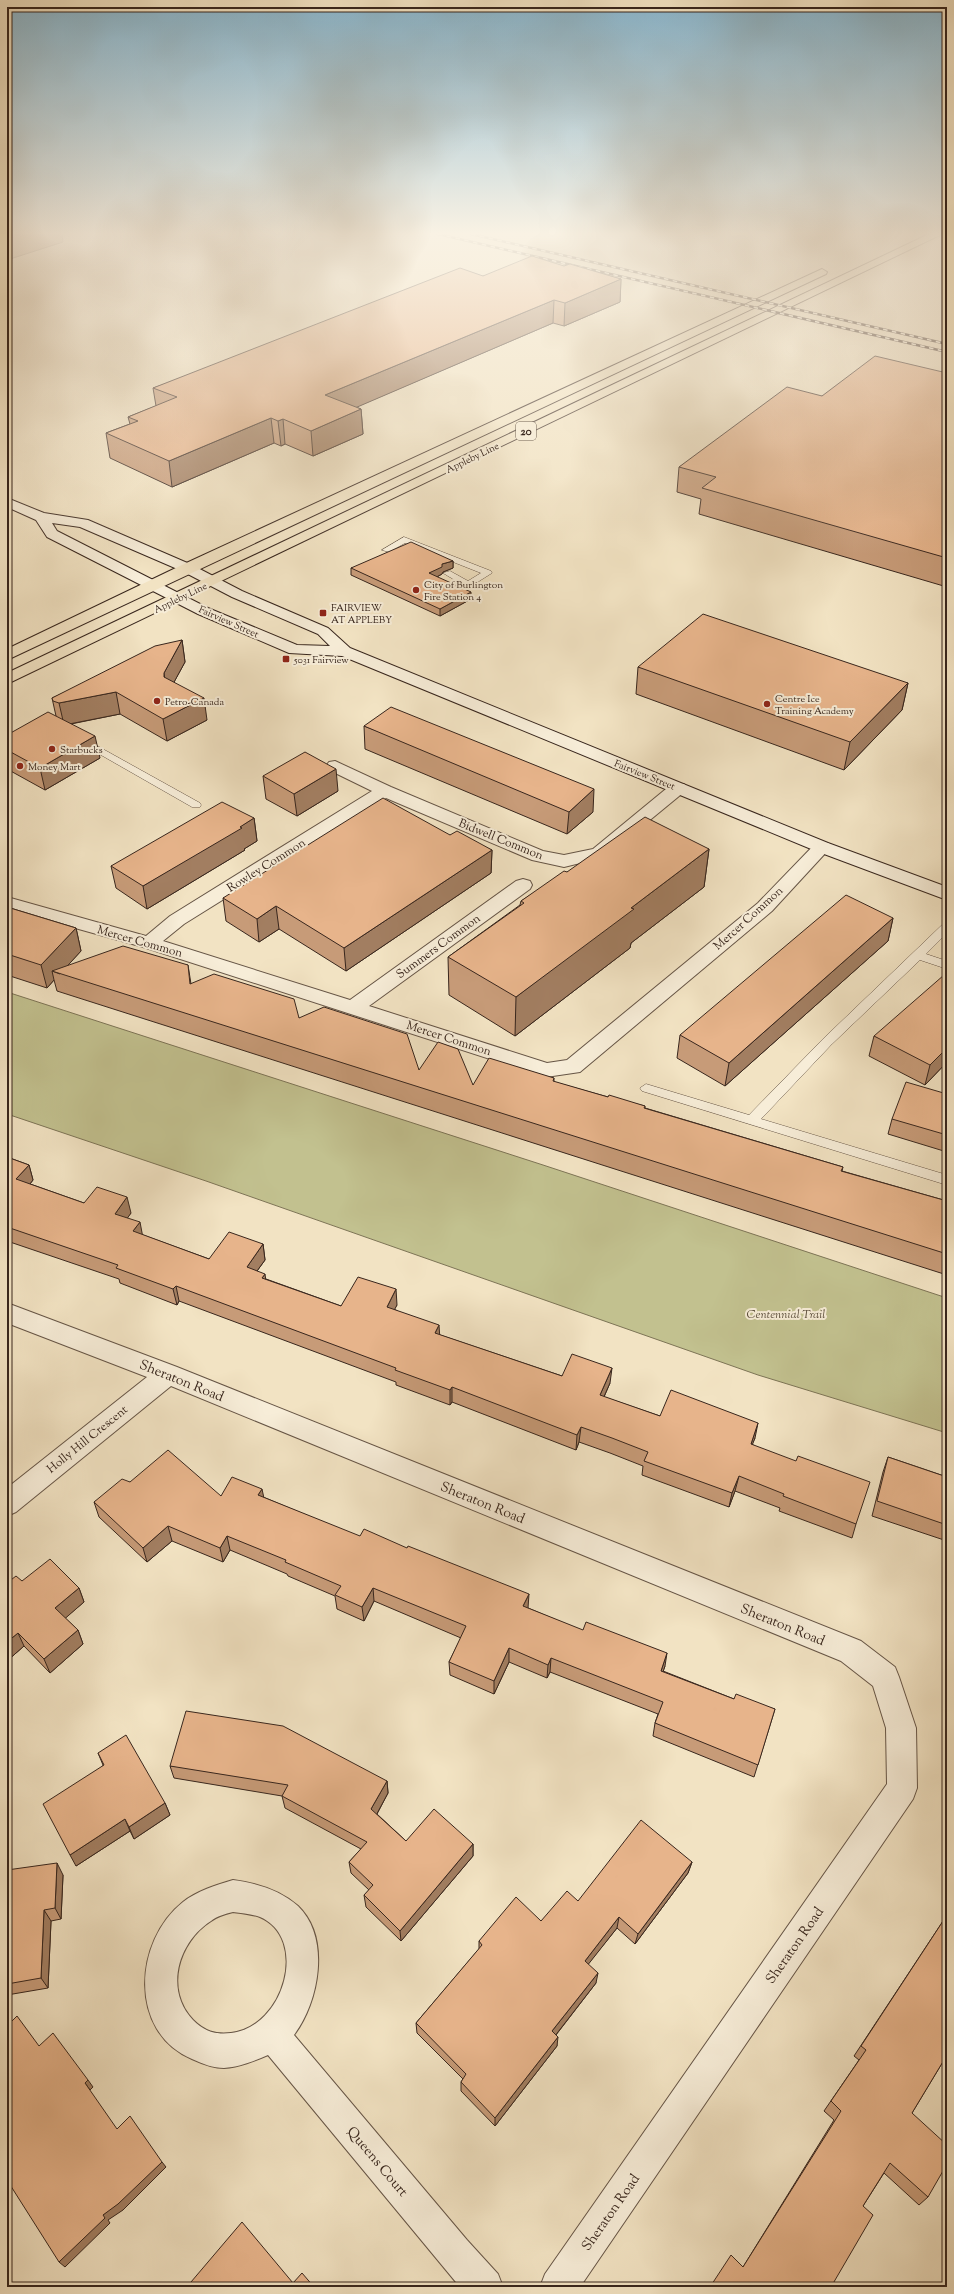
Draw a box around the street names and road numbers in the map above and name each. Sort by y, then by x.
road number: 20 [516,422,536,440]
street label: Appleby Line [443,439,502,478]
street label: Appleby Line [151,579,210,618]
street label: Fairview Street [196,602,261,643]
street label: Fairview Street [612,756,678,795]
street label: Bidwell Common [455,815,546,865]
street label: Rowley Common [224,834,309,897]
street label: Mercer Common [710,883,787,955]
street label: Summers Common [393,910,485,984]
street label: Mercer Common [95,921,185,963]
street label: Mercer Common [404,1017,493,1061]
street label: Sheraton Road [136,1356,227,1408]
street label: Holly Hill Crescent [43,1401,132,1478]
street label: Sheraton Road [437,1478,528,1530]
street label: Sheraton Road [737,1600,828,1652]
street label: Sheraton Road [762,1904,830,1989]
street label: Queens Court [341,2123,412,2202]
street label: Sheraton Road [578,2171,646,2256]

